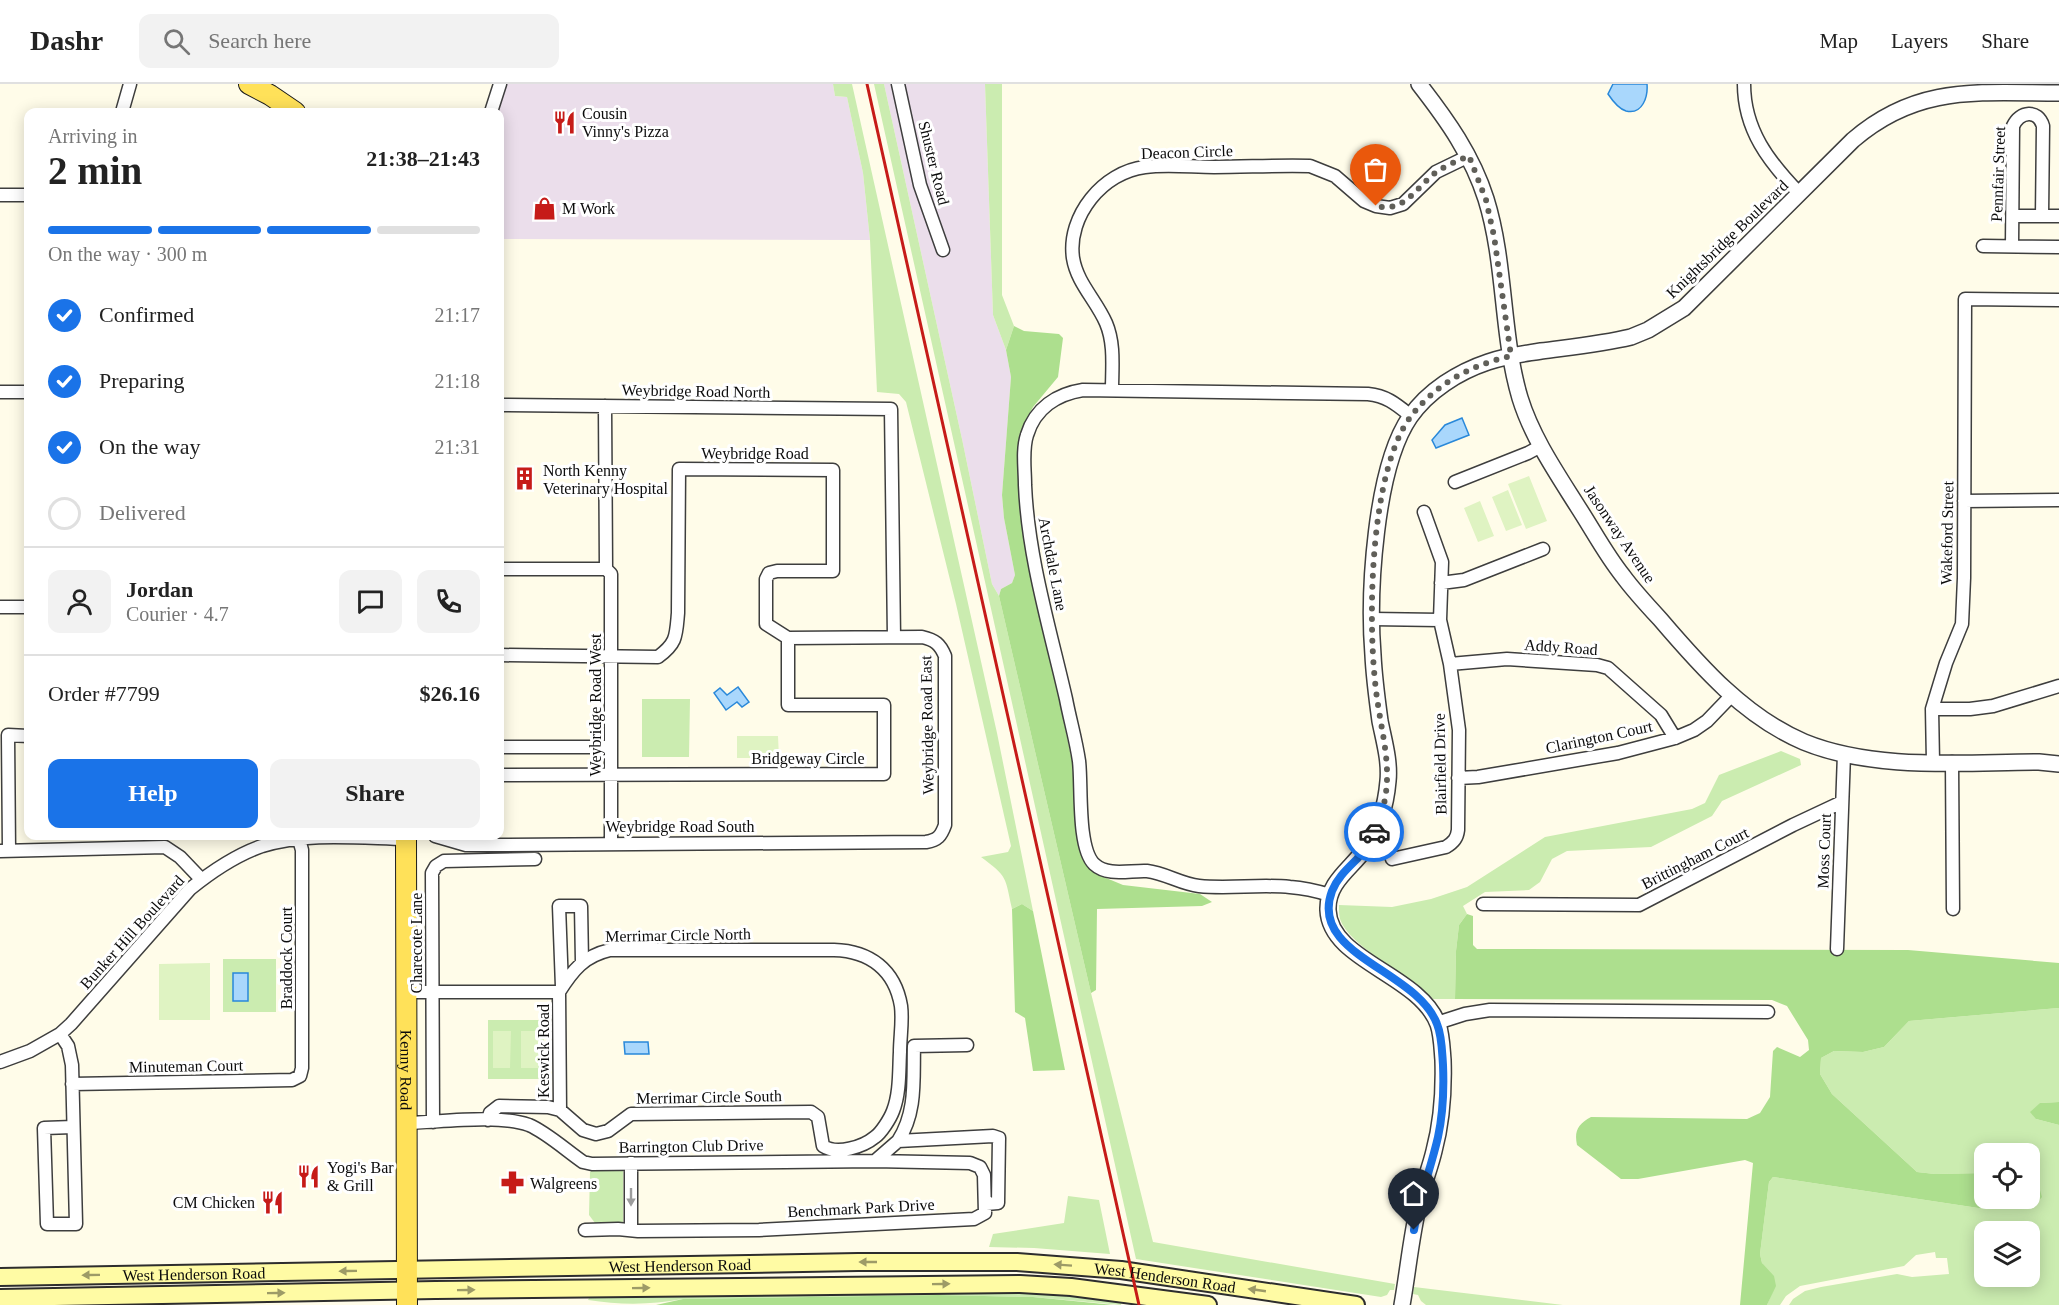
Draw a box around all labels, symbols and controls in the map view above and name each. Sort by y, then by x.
search box [139,14,559,68]
text: Dashr [30,25,103,56]
icon: search [160,25,193,58]
text: Search here [208,28,311,53]
text: Map [1820,29,1858,53]
text: Layers [1891,29,1948,53]
text: Share [1981,29,2029,53]
place label: Cousin Vinny's Pizza [582,105,669,141]
restaurant icon: Cousin Vinny's Pizza [551,109,577,135]
street label: Shuster Road [915,119,953,207]
text: Arriving in [48,125,137,147]
street label: Pennfair Street [1988,125,2008,222]
street label: Deacon Circle [1141,142,1233,162]
pin [1350,144,1401,206]
text: 21:38–21:43 [366,146,480,171]
text: 2 min [48,149,142,192]
icon: bag [1359,153,1392,186]
street label: Knightsbridge Boulevard [1663,177,1792,302]
shop icon: M Work [531,195,557,221]
place label: M Work [562,200,615,217]
text: On the way · 300 m [48,243,207,265]
icon: check [48,299,81,332]
text: Confirmed [99,302,194,327]
text: 21:17 [434,304,480,326]
icon: check [48,365,81,398]
text: Preparing [99,368,185,393]
text: 21:18 [434,370,480,392]
street label: Weybridge Road North [621,381,771,402]
icon: check [48,431,81,464]
text: On the way [99,434,200,459]
text: 21:31 [434,436,480,458]
street label: Weybridge Road [701,445,809,463]
place label: North Kenny Veterinary Hospital [543,462,668,498]
building icon: North Kenny Veterinary Hospital [512,466,538,492]
street label: Wakeford Street [1938,480,1956,585]
street label: Jasonway Avenue [1580,482,1659,587]
text: Delivered [99,500,186,525]
street label: Archdale Lane [1036,516,1070,612]
button: person [48,570,111,633]
button: chat [339,570,402,633]
button: phone [417,570,480,633]
text: Jordan [126,577,193,602]
text: Courier · 4.7 [126,603,229,625]
street label: Weybridge Road West [587,633,605,776]
street label: Addy Road [1524,636,1598,659]
street label: Weybridge Road East [917,655,938,795]
text: Order #7799 [48,681,160,706]
text: $26.16 [420,681,480,706]
street label: Blairfield Drive [1431,713,1449,815]
street label: Clarington Court [1544,717,1655,758]
street label: Bridgeway Circle [751,750,865,768]
button: Help [48,759,258,828]
button: Share [270,759,480,828]
courier [1344,802,1404,862]
street label: Moss Court [1814,813,1834,889]
icon: car [1358,816,1391,849]
street label: Weybridge Road South [606,818,754,836]
street label: Brittingham Court [1639,823,1752,893]
street label: Bunker Hill Boulevard [77,872,187,992]
street label: Charecote Lane [408,893,425,993]
street label: Braddock Court [278,906,295,1009]
street label: Merrimar Circle North [605,925,751,945]
street label: Keswick Road [535,1004,552,1098]
street label: Kenny Road [397,1030,415,1110]
street label: Minuteman Court [129,1056,244,1075]
street label: Merrimar Circle South [636,1087,782,1107]
street label: Barrington Club Drive [618,1136,764,1157]
map controls [1974,1143,2040,1287]
button: locate [1974,1143,2040,1209]
place label: Yogi's Bar & Grill [327,1159,394,1194]
restaurant icon: Yogi's Bar & Grill [296,1163,322,1189]
pin [1388,1168,1439,1230]
pharmacy icon: Walgreens [499,1170,525,1196]
place label: Walgreens [530,1175,597,1193]
icon: home [1397,1177,1430,1210]
one-way arrow [626,1187,636,1206]
restaurant icon: CM Chicken [260,1189,286,1215]
place label: CM Chicken [173,1194,255,1211]
street label: Benchmark Park Drive [787,1196,935,1220]
button: layers [1974,1221,2040,1287]
street label: West Henderson Road [608,1255,751,1275]
one-way arrow [859,1257,878,1267]
street label: West Henderson Road [1094,1259,1237,1295]
one-way arrow [1054,1260,1073,1270]
street label: West Henderson Road [122,1264,265,1283]
one-way arrow [339,1266,358,1275]
one-way arrow [81,1270,100,1280]
one-way arrow [932,1279,951,1289]
one-way arrow [632,1283,651,1293]
one-way arrow [456,1285,475,1294]
one-way arrow [1247,1286,1266,1295]
one-way arrow [266,1288,285,1297]

